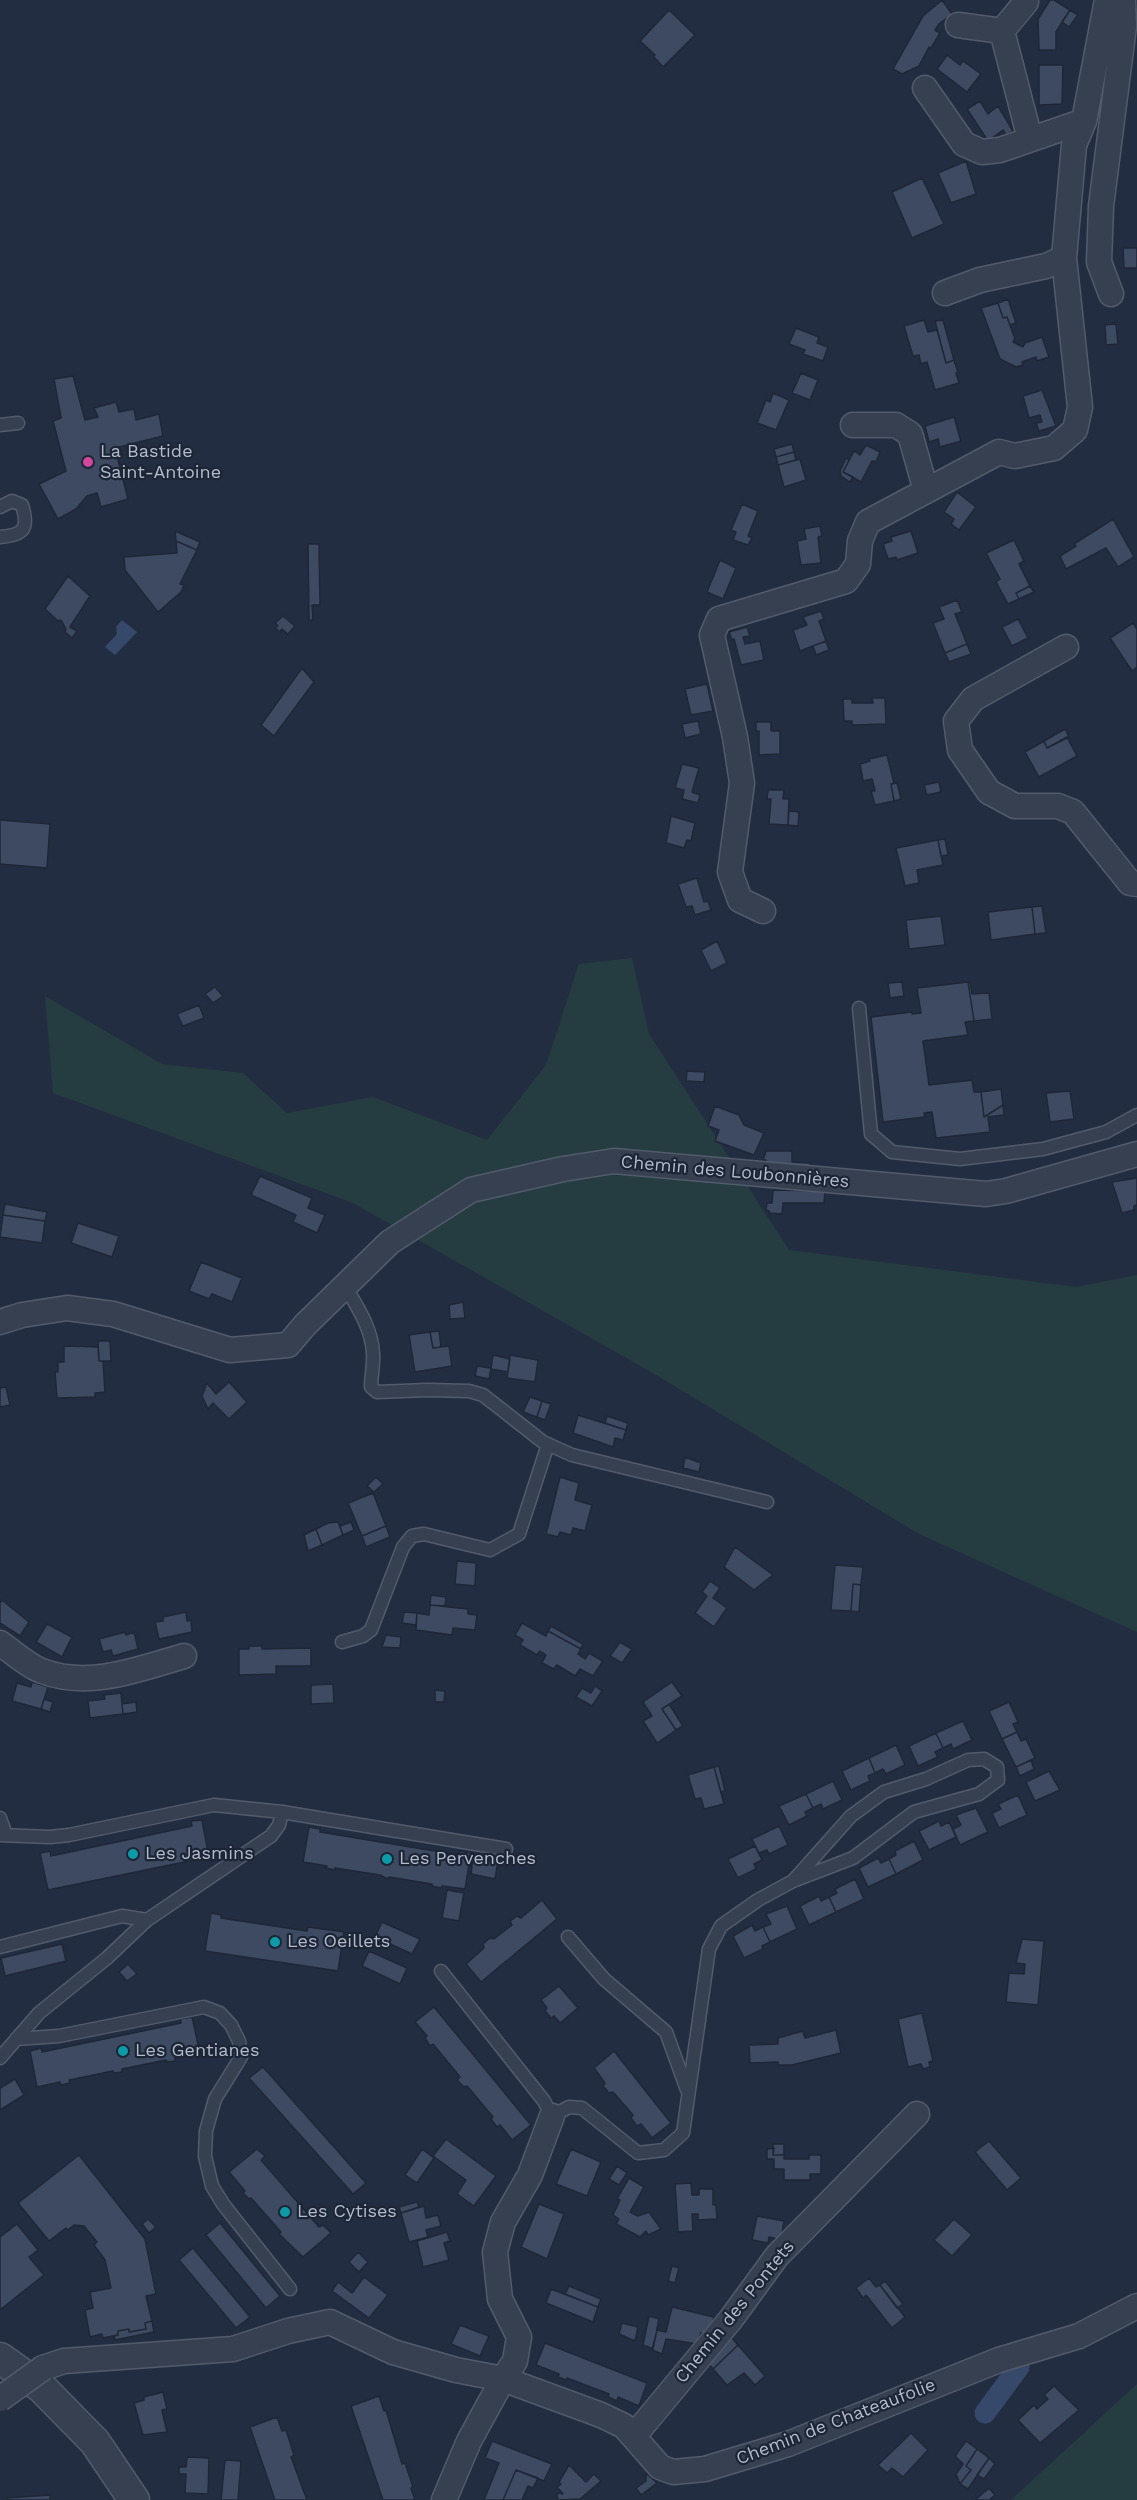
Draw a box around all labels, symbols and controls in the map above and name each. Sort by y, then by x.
place label: La Bastide Saint-Antoine [100,441,221,484]
marker: La Bastide Saint-Antoine [81,455,95,469]
street label: Chemin des Loubonnières [620,1151,850,1193]
place label: Les Jasmins [145,1843,254,1865]
marker: Les Jasmins [126,1847,140,1861]
place label: Les Pervenches [399,1848,536,1870]
marker: Les Pervenches [380,1852,394,1866]
place label: Les Oeillets [287,1931,390,1953]
marker: Les Oeillets [268,1935,282,1949]
place label: Les Gentianes [135,2040,259,2062]
marker: Les Gentianes [116,2044,130,2058]
place label: Les Cytises [297,2201,397,2223]
marker: Les Cytises [278,2205,292,2219]
street label: Chemin des Pontets [671,2236,799,2388]
street label: Chemin de Chateaufolie [733,2374,939,2470]

